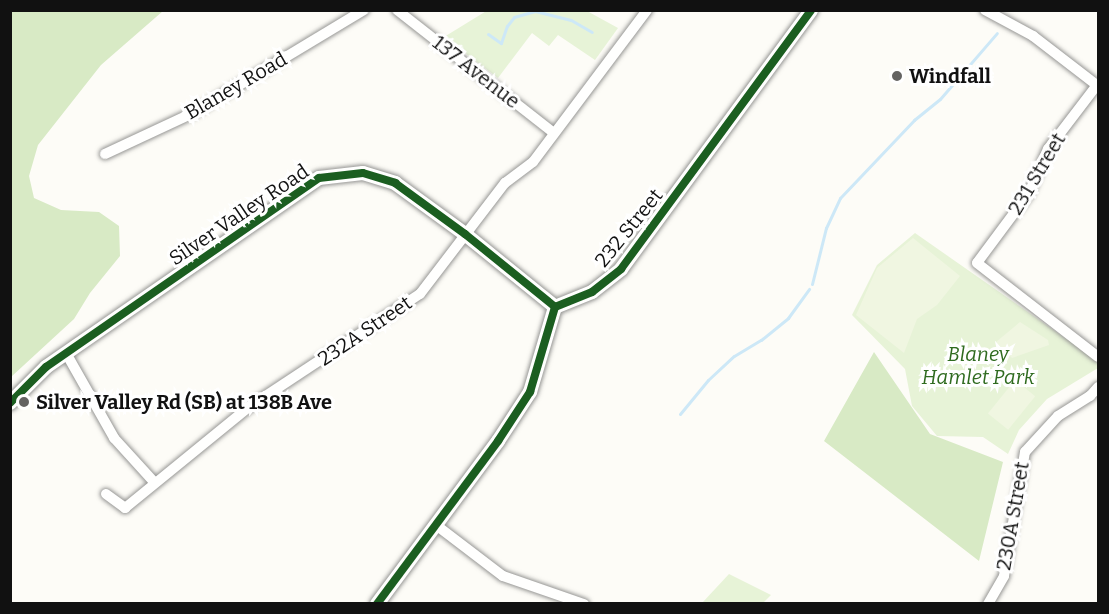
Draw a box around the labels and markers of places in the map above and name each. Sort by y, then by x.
place label: Windfall [909,64,991,88]
marker: Windfall [890,69,904,83]
place label: Silver Valley Rd (SB) at 138B Ave [36,390,332,414]
marker: Silver Valley Rd (SB) at 138B Ave [17,395,31,409]

